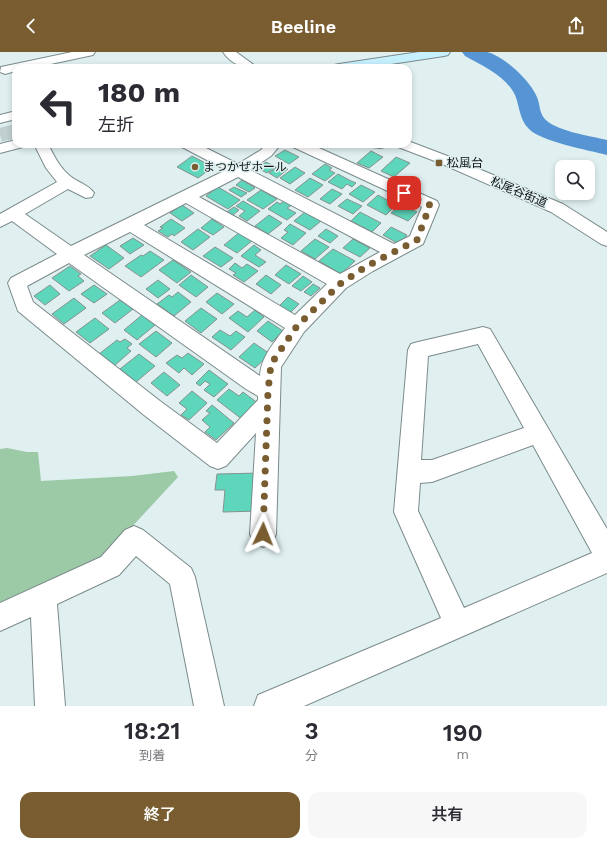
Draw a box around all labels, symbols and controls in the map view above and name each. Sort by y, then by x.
icon: back [20,15,42,37]
icon: share [565,15,587,37]
text: Beeline [271,16,336,37]
text: 180 m [98,76,180,109]
icon: left [32,80,84,132]
text: 左折 [98,114,134,135]
place label: 松風台 [447,156,483,170]
marker: 松風台 [434,158,444,168]
place label: まつかぜホール [203,160,287,174]
map controls [555,160,595,200]
button: search [555,160,595,200]
marker: まつかぜホール [190,162,200,172]
street label: 松尾谷街道 [489,174,549,210]
pin [387,176,421,210]
icon: arrive [393,182,415,204]
position arrow [242,513,284,555]
text: 18:21 [124,717,180,745]
text: 3 [305,717,319,745]
text: 190 [443,719,483,747]
text: m [457,747,469,762]
text: 到着 [139,748,165,763]
text: 分 [305,748,318,763]
button: 終了 [20,792,300,838]
button: 共有 [308,792,587,838]

